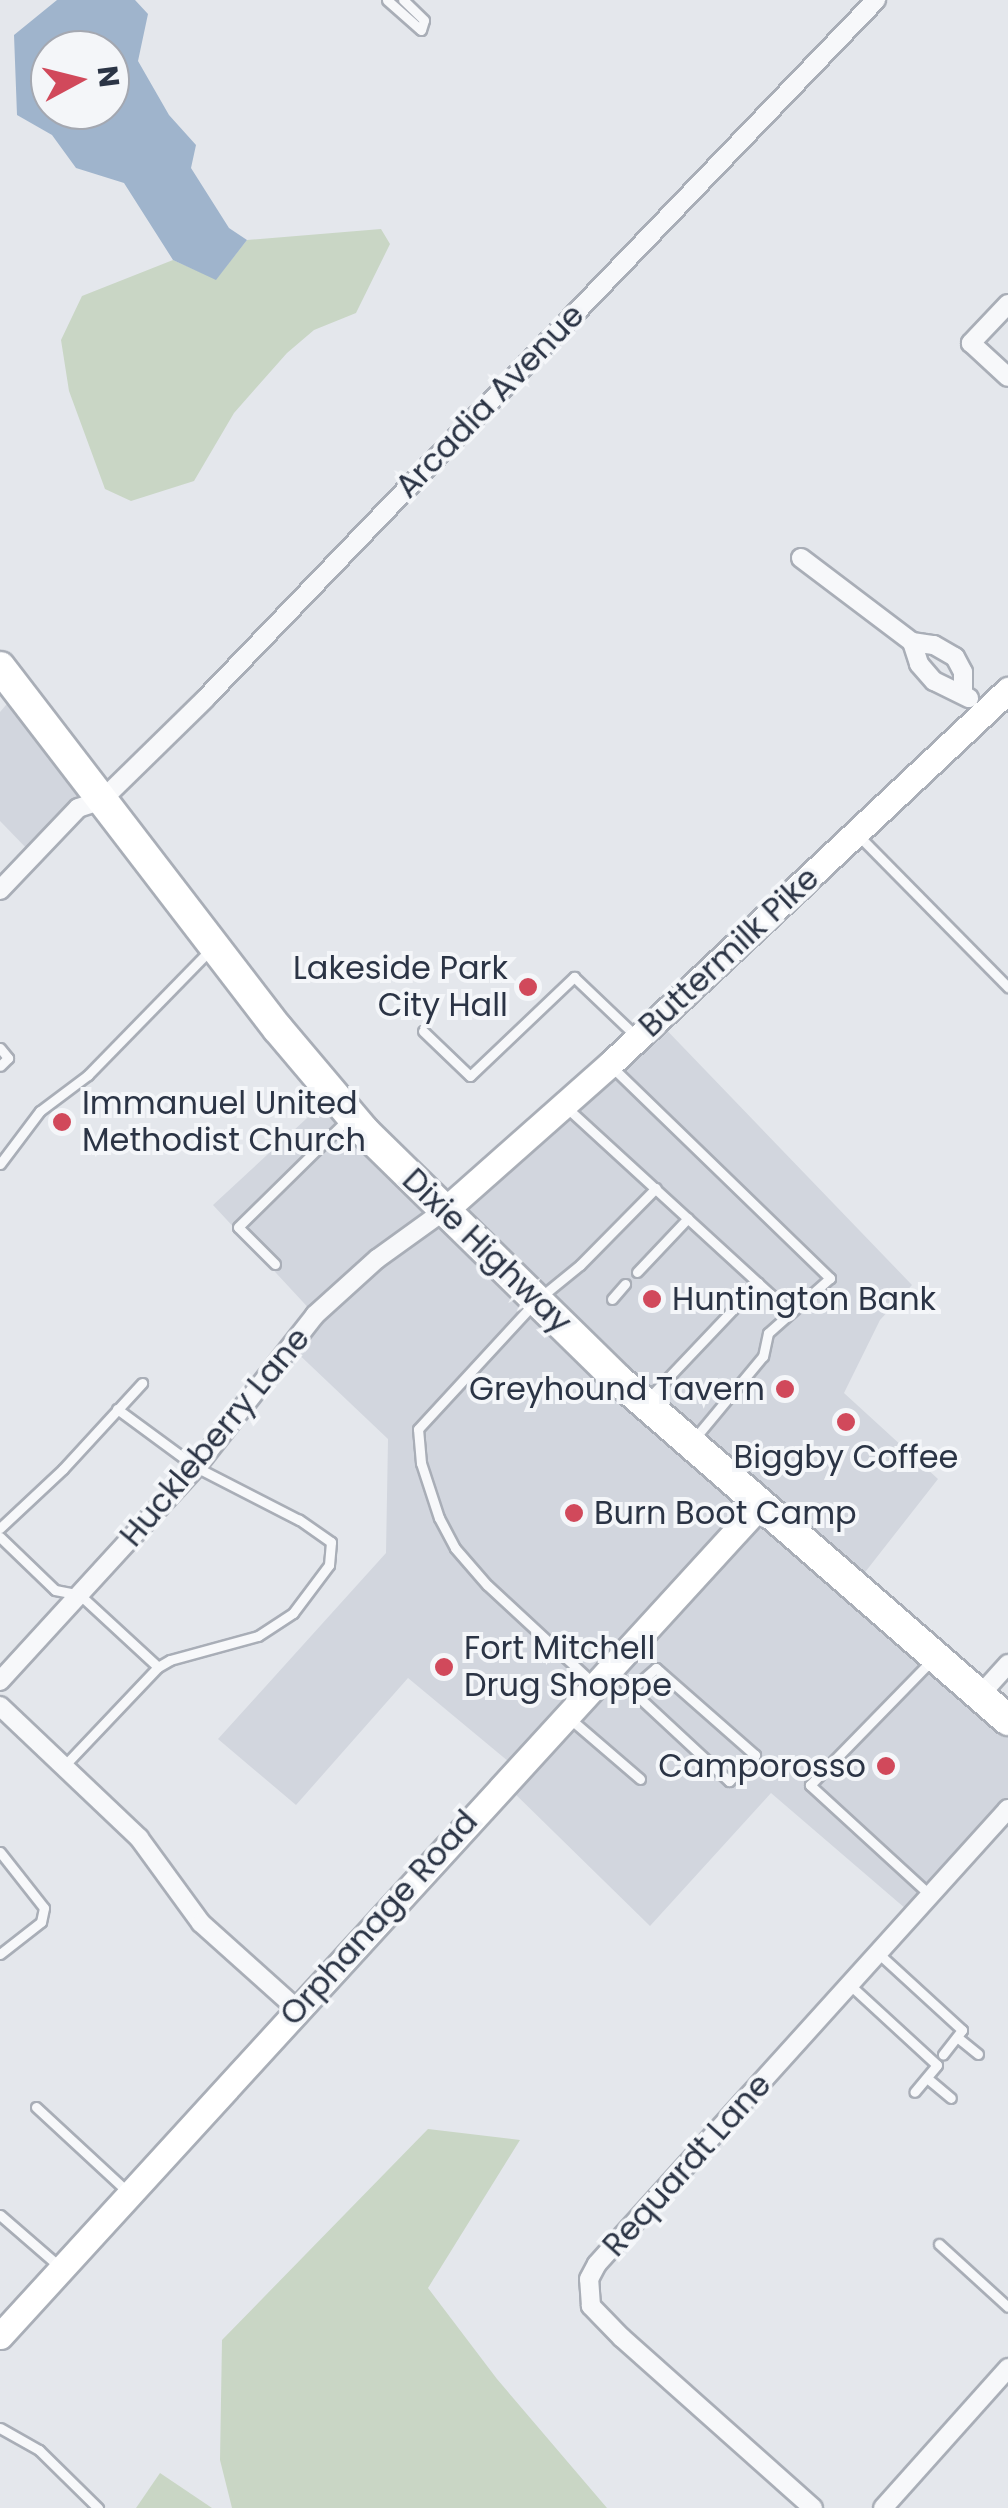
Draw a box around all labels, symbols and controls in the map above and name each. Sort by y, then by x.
north arrow [30,30,130,130]
text: N [88,64,129,89]
street label: Arcadia Avenue [388,296,592,506]
street label: Buttermilk Pike [631,859,827,1045]
place label: Lakeside Park City Hall [293,950,508,1025]
marker: Lakeside Park City Hall [517,976,539,998]
place label: Immanuel United Methodist Church [82,1085,366,1160]
marker: Immanuel United Methodist Church [51,1111,73,1133]
street label: Dixie Highway [395,1161,579,1341]
place label: Huntington Bank [672,1280,936,1318]
marker: Huntington Bank [641,1288,663,1310]
street label: Huckleberry Lane [112,1320,318,1554]
place label: Greyhound Tavern [469,1370,765,1408]
marker: Greyhound Tavern [774,1378,796,1400]
marker: Biggby Coffee [835,1411,857,1433]
place label: Biggby Coffee [734,1438,958,1476]
place label: Burn Boot Camp [594,1494,857,1532]
marker: Burn Boot Camp [563,1502,585,1524]
place label: Fort Mitchell Drug Shoppe [464,1630,672,1705]
marker: Fort Mitchell Drug Shoppe [433,1656,455,1678]
place label: Camporosso [658,1747,866,1785]
marker: Camporosso [875,1755,897,1777]
street label: Orphanage Road [272,1803,486,2033]
street label: Requardt Lane [595,2066,779,2264]

